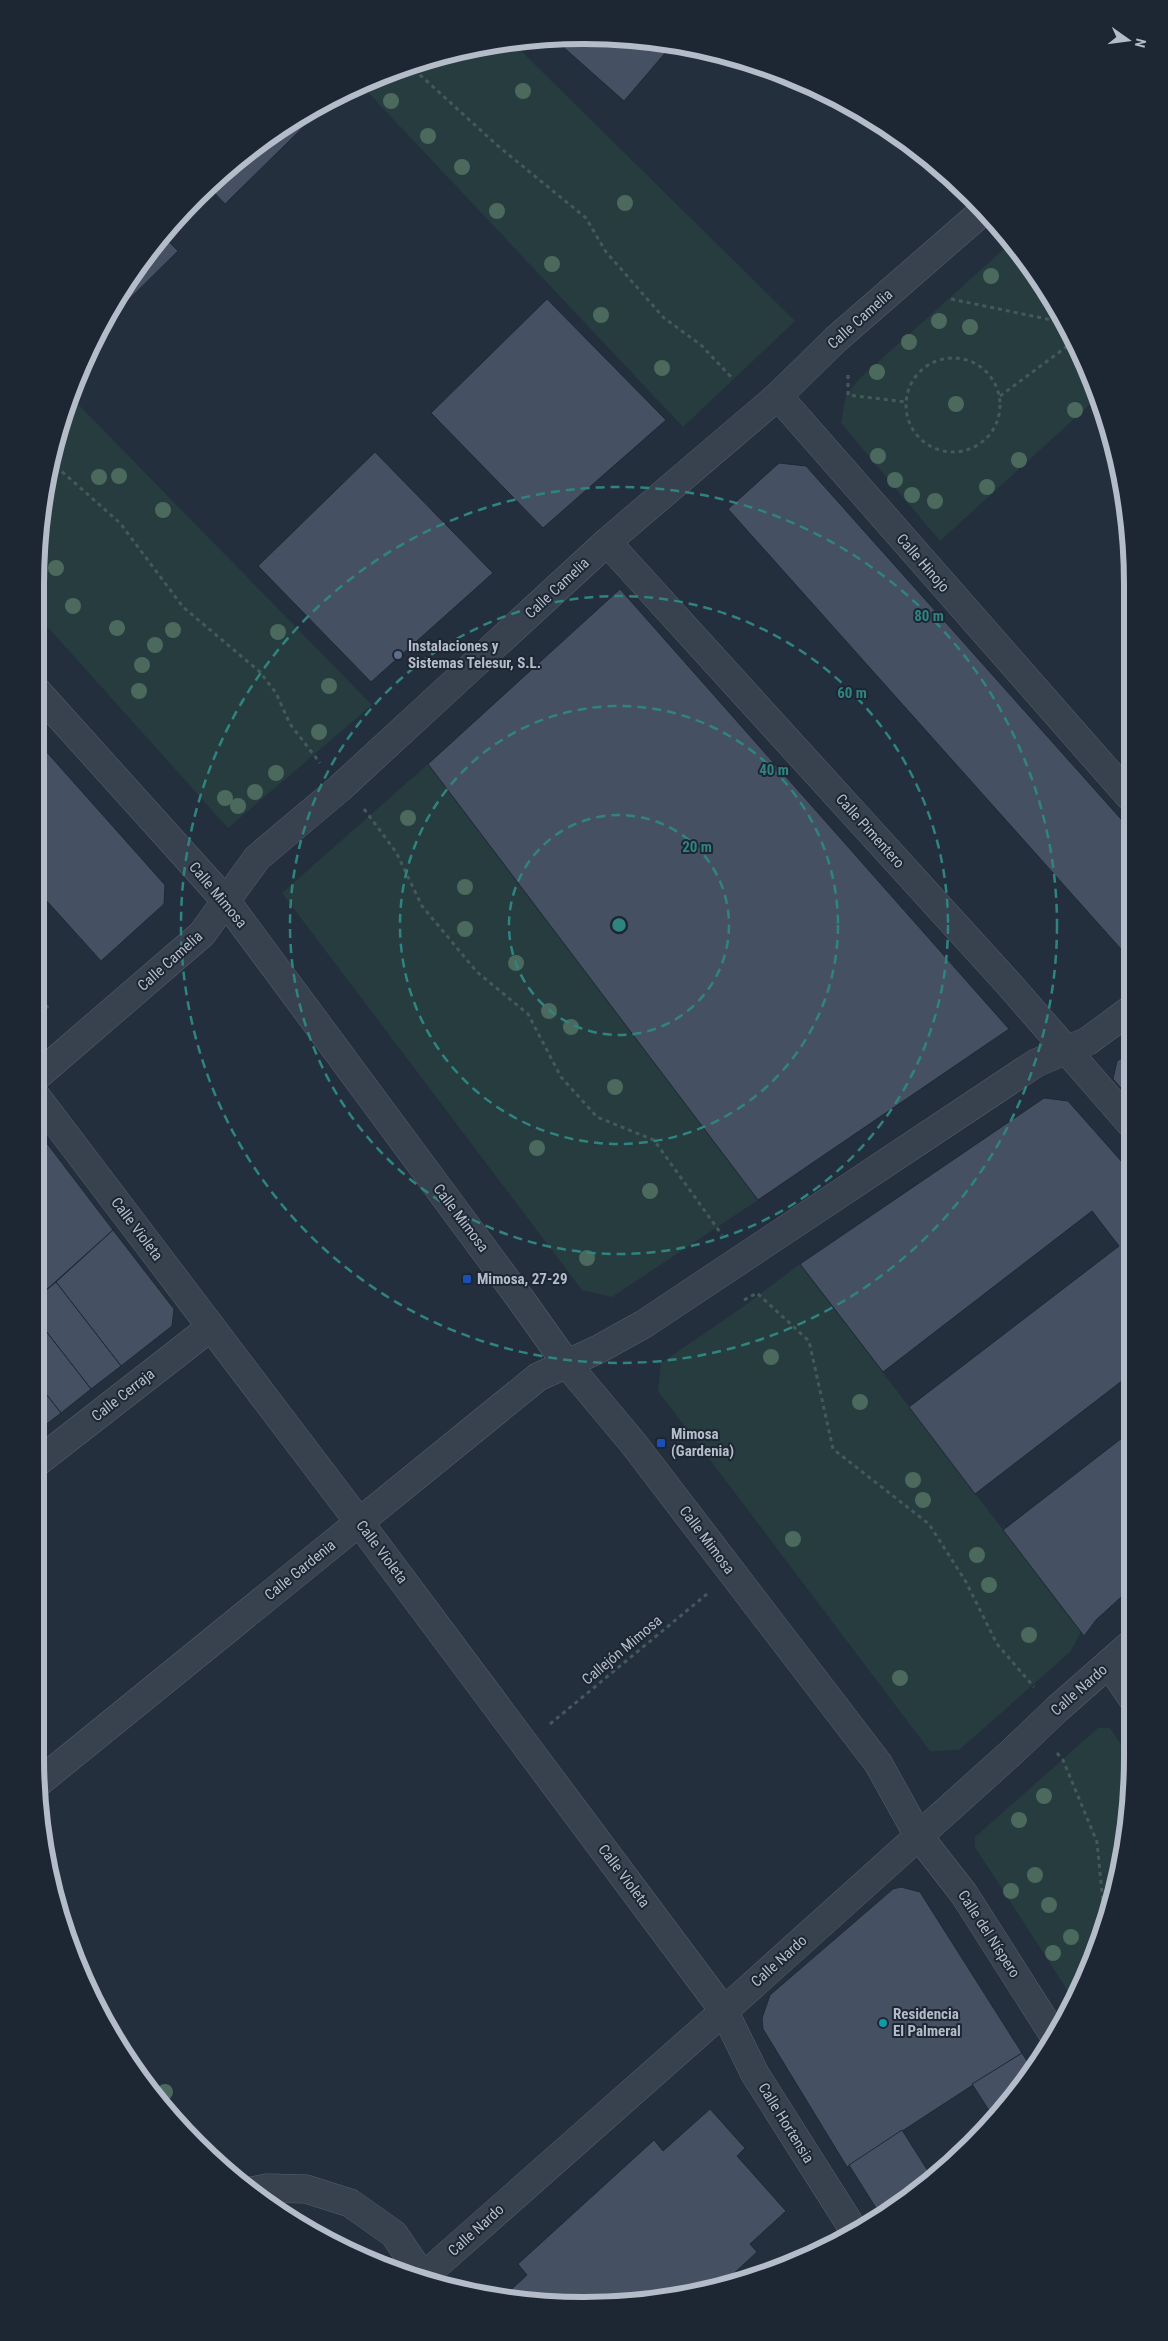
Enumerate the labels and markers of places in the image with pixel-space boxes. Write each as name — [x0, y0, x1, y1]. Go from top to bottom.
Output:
place label: Instalaciones y Sistemas Telesur, S.L. — [408, 637, 541, 672]
marker: Instalaciones y Sistemas Telesur, S.L. — [392, 649, 404, 661]
centre of rings — [610, 916, 628, 934]
place label: Mimosa, 27-29 — [477, 1270, 567, 1288]
marker: Mimosa, 27-29 — [461, 1273, 473, 1285]
place label: Mimosa (Gardenia) — [671, 1425, 734, 1460]
marker: Mimosa (Gardenia) — [655, 1437, 667, 1449]
place label: Residencia El Palmeral — [893, 2005, 961, 2040]
marker: Residencia El Palmeral — [877, 2017, 889, 2029]

